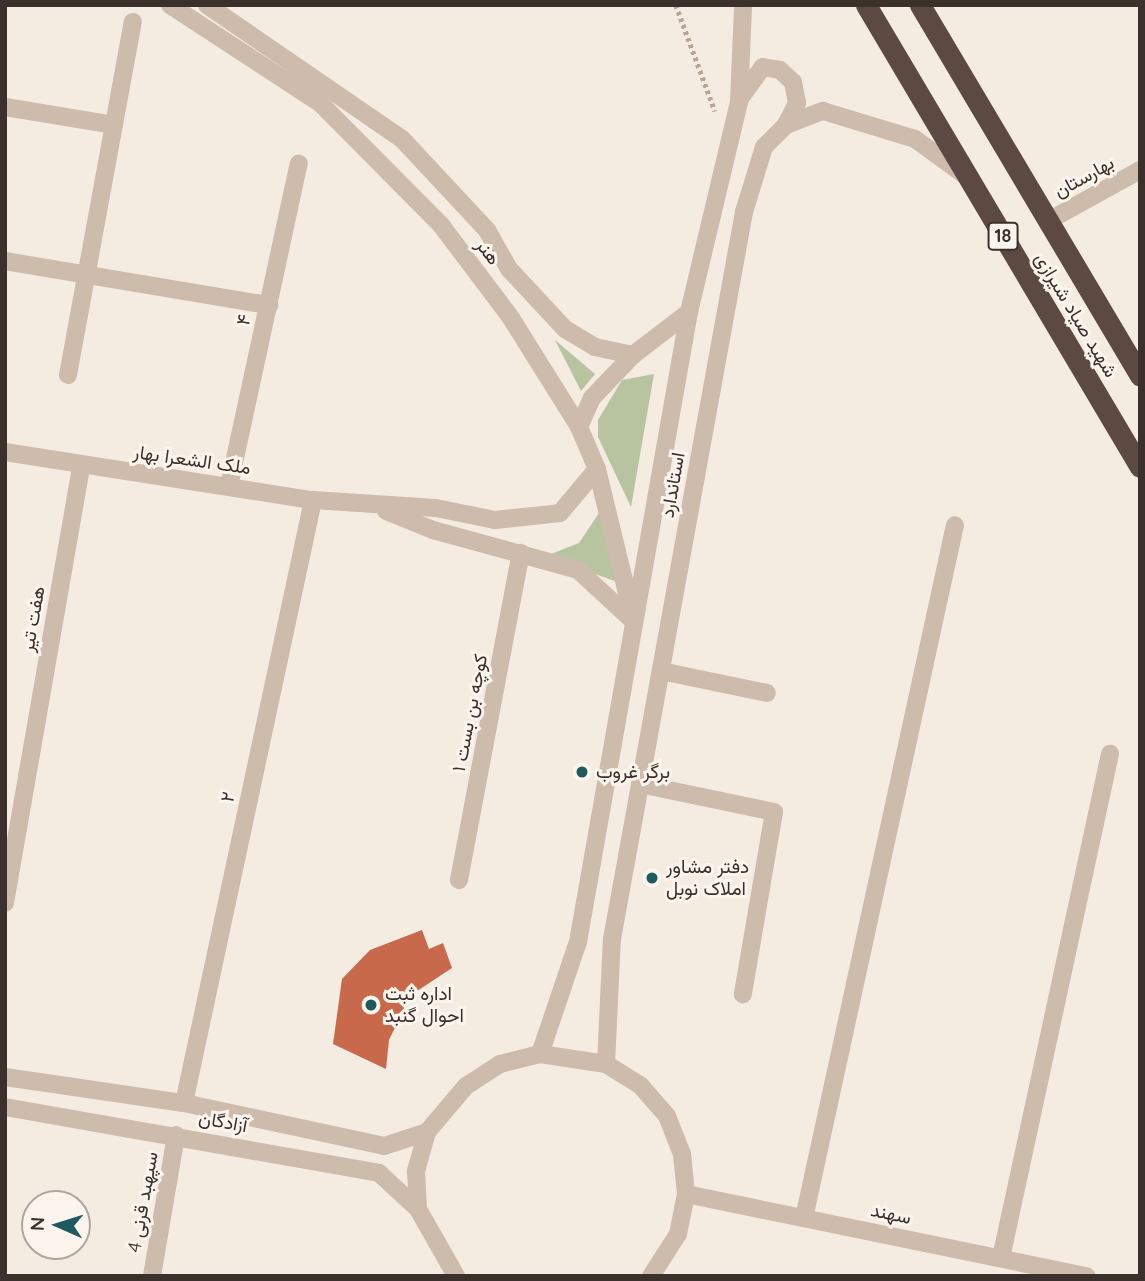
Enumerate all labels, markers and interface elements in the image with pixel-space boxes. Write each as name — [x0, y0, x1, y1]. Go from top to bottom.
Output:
street label: بهارستان — [1050, 151, 1118, 203]
road number: 18 — [987, 222, 1019, 250]
street label: هنر — [471, 234, 505, 270]
street label: شهید صیاد شیرازی — [1030, 248, 1122, 382]
street label: ۴ — [232, 312, 256, 328]
street label: ملک الشعرا بهار — [132, 440, 252, 480]
street label: استاندارد — [656, 451, 690, 519]
street label: هفت تیر — [16, 584, 50, 654]
street label: کوچه بن بست ۱ — [447, 652, 493, 774]
place label: برگر غروب — [596, 761, 670, 783]
marker: برگر غروب — [574, 764, 590, 780]
street label: ۲ — [216, 790, 240, 804]
place label: دفتر مشاور املاک نوبل — [666, 856, 749, 900]
marker: دفتر مشاور املاک نوبل — [644, 870, 660, 886]
place label: اداره ثبت احوال گنبد — [385, 983, 464, 1027]
marker: اداره ثبت احوال گنبد — [363, 997, 379, 1013]
street label: آزادگان — [197, 1107, 249, 1137]
street label: سپهبد قرنی 4 — [123, 1150, 163, 1254]
north arrow — [21, 1190, 91, 1260]
street label: سهند — [869, 1199, 913, 1229]
text: N — [25, 1216, 49, 1232]

